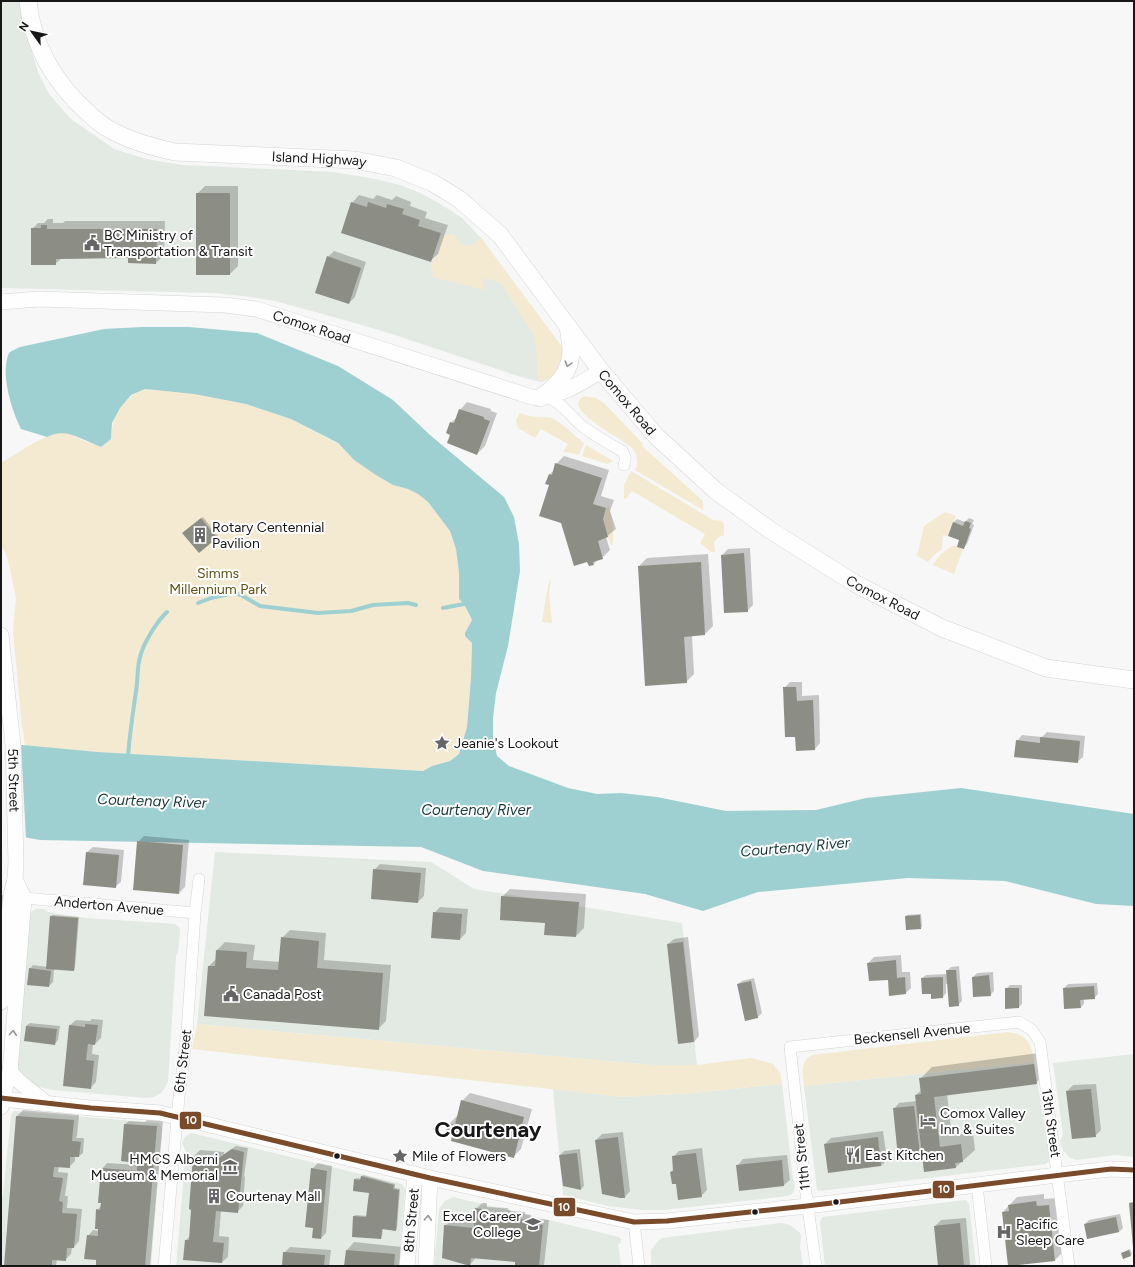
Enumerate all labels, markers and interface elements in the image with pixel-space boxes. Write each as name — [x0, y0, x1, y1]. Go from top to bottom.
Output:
north arrow — [12, 12, 52, 52]
text: N — [16, 20, 32, 34]
street label: Island Highway — [271, 148, 369, 171]
place label: BC Ministry of Transportation & Transit — [104, 227, 253, 260]
public building icon: BC Ministry of Transportation & Transit — [83, 234, 101, 252]
street label: Comox Road — [271, 306, 353, 347]
one-way arrow — [564, 361, 573, 368]
street label: Comox Road — [595, 366, 660, 438]
place label: Rotary Centennial Pavilion — [212, 519, 324, 552]
building icon: Rotary Centennial Pavilion — [191, 526, 209, 544]
park label: Simms Millennium Park — [169, 565, 267, 598]
street label: Comox Road — [843, 571, 923, 624]
place icon: Jeanie's Lookout — [433, 734, 451, 752]
place label: Jeanie's Lookout — [454, 735, 559, 752]
street label: 5th Street — [5, 748, 23, 812]
water label: Courtenay River — [97, 790, 208, 812]
water label: Courtenay River — [421, 801, 532, 819]
water label: Courtenay River — [740, 833, 851, 861]
street label: Anderton Avenue — [54, 893, 165, 919]
public building icon: Canada Post — [222, 985, 240, 1003]
place label: Canada Post — [243, 986, 322, 1003]
street label: Beckensell Avenue — [853, 1019, 971, 1049]
street label: 6th Street — [171, 1028, 195, 1094]
one-way arrow — [9, 1030, 18, 1036]
street label: 13th Street — [1038, 1088, 1064, 1158]
place label: Comox Valley Inn & Suites — [940, 1105, 1026, 1138]
line badge: 10 — [179, 1111, 202, 1130]
hotel icon: Comox Valley Inn & Suites — [919, 1112, 937, 1130]
text: 10 — [185, 1114, 197, 1127]
district label: Courtenay — [435, 1116, 542, 1143]
street label: 11th Street — [790, 1123, 814, 1191]
restaurant icon: East Kitchen — [844, 1146, 862, 1164]
place icon: Mile of Flowers — [391, 1147, 409, 1165]
place label: East Kitchen — [865, 1147, 944, 1164]
place label: Mile of Flowers — [412, 1148, 506, 1165]
place label: HMCS Alberni Museum & Memorial — [91, 1151, 218, 1184]
unlabelled marker — [332, 1151, 342, 1161]
museum icon: HMCS Alberni Museum & Memorial — [221, 1158, 239, 1176]
line badge: 10 — [932, 1180, 955, 1199]
text: 10 — [938, 1183, 950, 1196]
building icon: Courtenay Mall — [205, 1187, 223, 1205]
street label: 8th Street — [400, 1187, 422, 1253]
place label: Courtenay Mall — [226, 1188, 320, 1205]
line badge: 10 — [553, 1197, 576, 1217]
unlabelled marker — [831, 1197, 841, 1207]
text: 10 — [558, 1201, 570, 1214]
unlabelled marker — [750, 1207, 760, 1217]
place label: Excel Career College — [442, 1208, 521, 1241]
one-way arrow — [424, 1215, 433, 1221]
school or university icon: Excel Career College — [524, 1215, 542, 1233]
place label: Pacific Sleep Care — [1016, 1216, 1085, 1249]
hospital icon: Pacific Sleep Care — [995, 1223, 1013, 1241]

